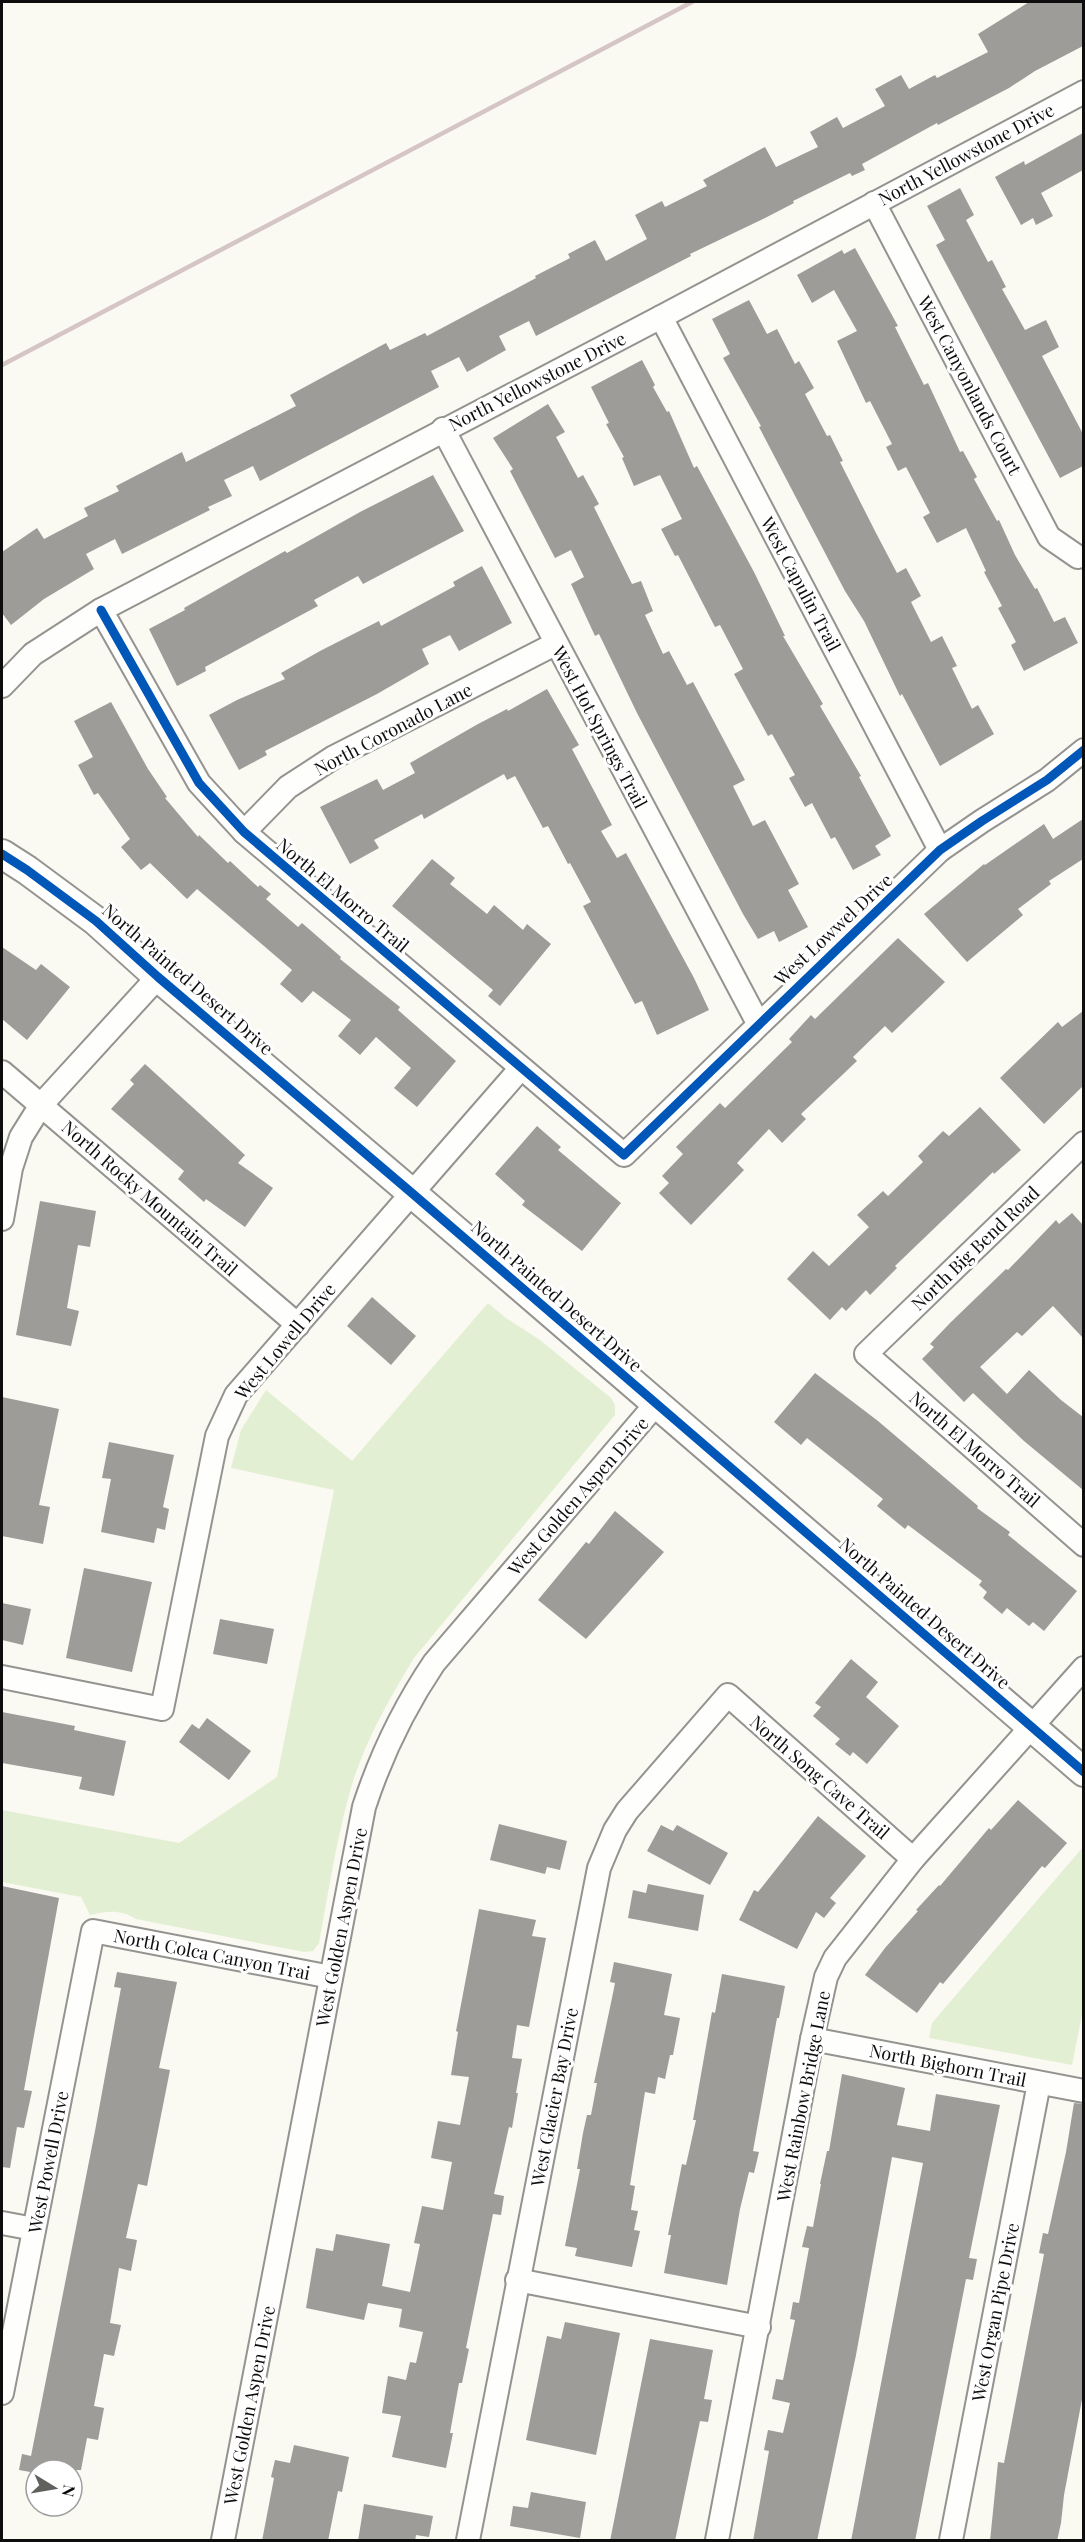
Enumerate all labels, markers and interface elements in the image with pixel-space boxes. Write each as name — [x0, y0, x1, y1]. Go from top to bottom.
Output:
street label: North Yellowstone Drive — [874, 97, 1058, 211]
street label: West Canyonlands Court — [912, 291, 1028, 479]
street label: North Yellowstone Drive — [444, 326, 630, 436]
street label: West Capulin Trail — [755, 512, 847, 655]
street label: West Hot Springs Trail — [547, 641, 653, 812]
street label: North Coronado Lane — [310, 677, 476, 781]
street label: North El Morro Trail — [272, 833, 414, 957]
street label: West Lowwel Drive — [768, 868, 897, 991]
street label: North Painted Desert Drive — [97, 898, 279, 1060]
street label: North Rocky Mountain Trail — [57, 1115, 243, 1281]
street label: North Big Bend Road — [906, 1180, 1045, 1315]
street label: North Painted Desert Drive — [466, 1215, 648, 1377]
street label: West Lowell Drive — [229, 1278, 341, 1405]
street label: North El Morro Trail — [905, 1386, 1045, 1512]
street label: West Golden Aspen Drive — [502, 1412, 653, 1581]
street label: North Painted Desert Drive — [834, 1532, 1016, 1694]
street label: North Song Cave Trail — [745, 1710, 895, 1844]
street label: West Golden Aspen Drive — [310, 1825, 372, 2030]
street label: North Colca Canyon Trai — [112, 1923, 312, 1985]
street label: West Rainbow Bridge Lane — [771, 1989, 835, 2204]
street label: West Glacier Bay Drive — [525, 2005, 583, 2190]
street label: North Bighorn Trail — [867, 2038, 1029, 2092]
street label: West Powell Drive — [22, 2089, 74, 2236]
street label: West Organ Pipe Drive — [966, 2221, 1024, 2404]
street label: West Golden Aspen Drive — [218, 2303, 280, 2508]
north arrow — [24, 2458, 84, 2518]
text: N — [58, 2483, 81, 2499]

